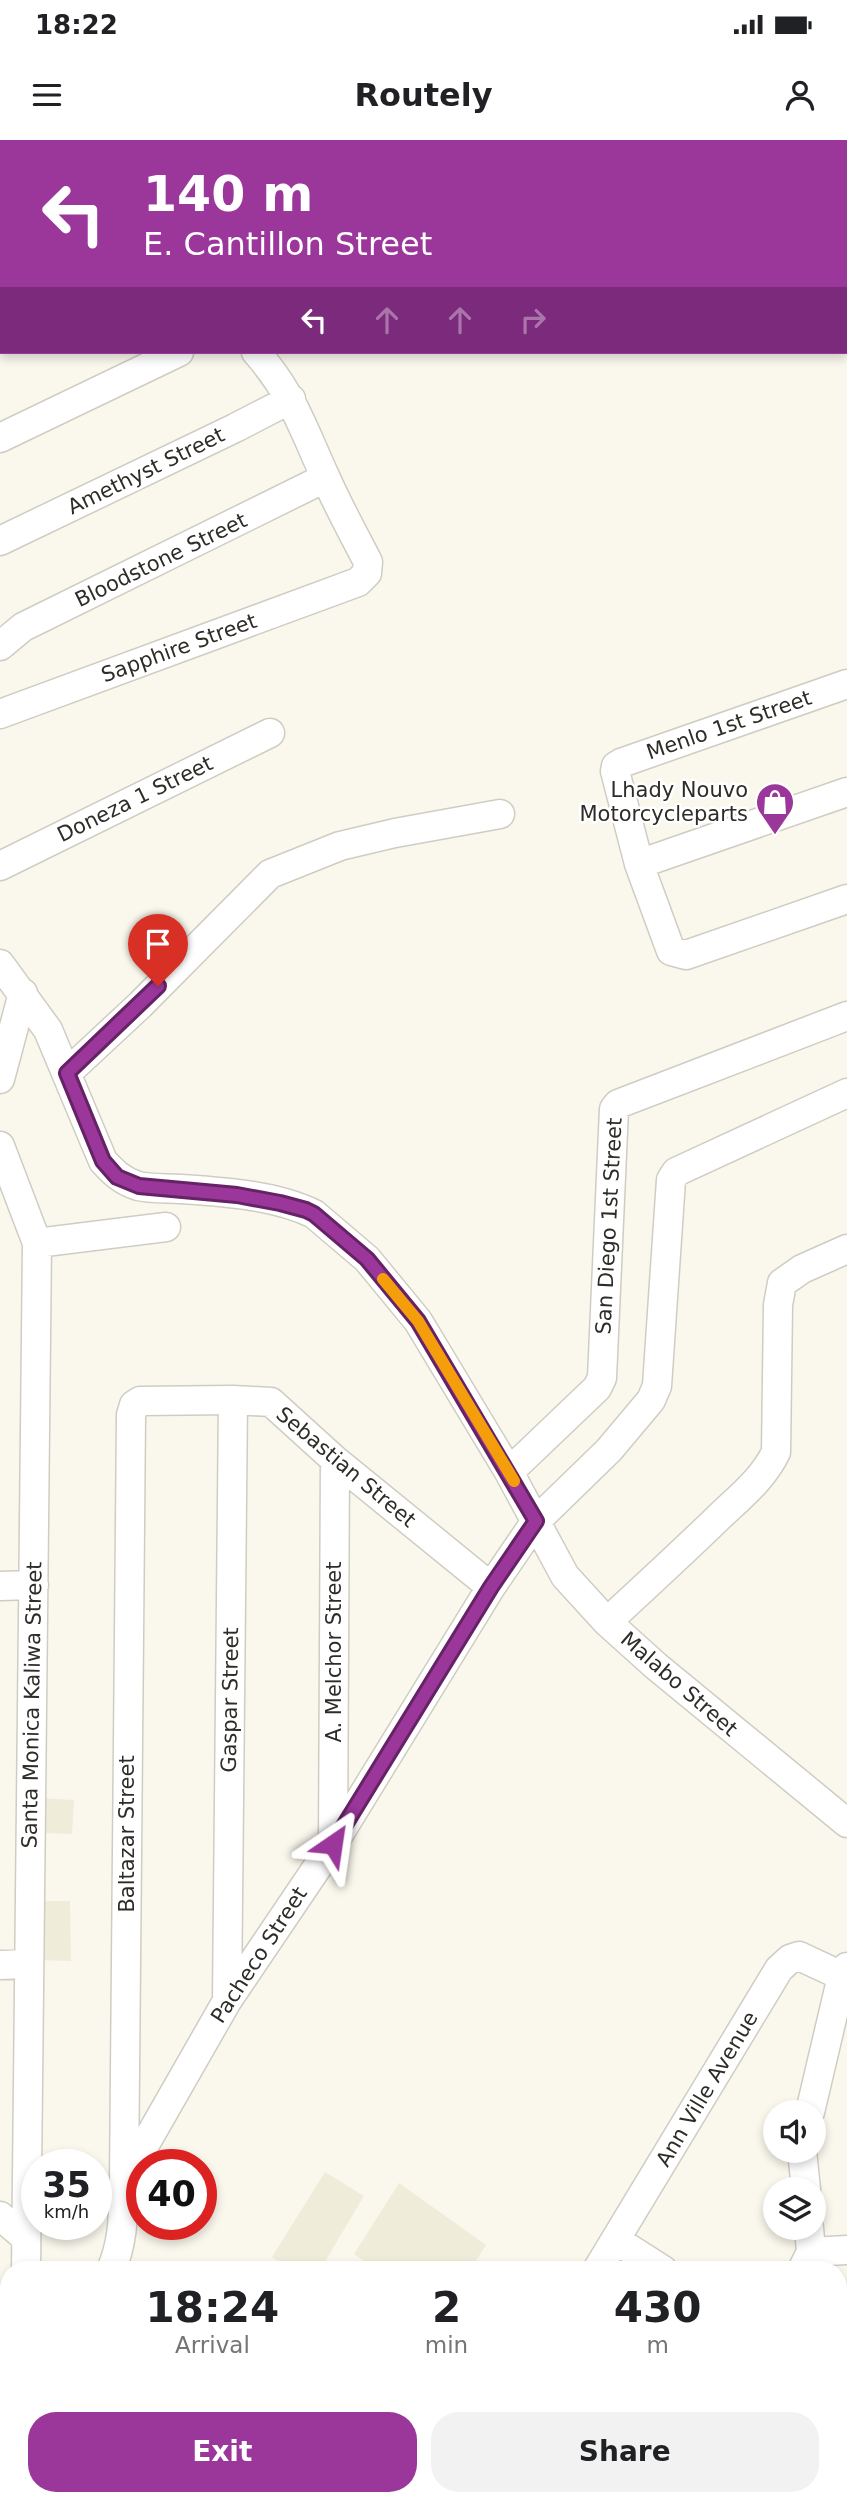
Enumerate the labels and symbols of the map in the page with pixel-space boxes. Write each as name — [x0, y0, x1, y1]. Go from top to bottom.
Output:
street label: Amethyst Street — [64, 423, 228, 519]
street label: Bloodstone Street — [71, 508, 251, 612]
street label: Sapphire Street — [98, 609, 260, 687]
street label: Menlo 1st Street — [643, 686, 815, 764]
street label: Doneza 1 Street — [53, 751, 217, 847]
place label: Lhady Nouvo Motorcycleparts — [579, 778, 748, 826]
shop icon: Lhady Nouvo Motorcycleparts — [754, 781, 796, 836]
pin — [128, 914, 188, 986]
street label: San Diego 1st Street — [591, 1117, 627, 1335]
street label: Sebastian Street — [272, 1402, 420, 1532]
street label: Santa Monica Kaliwa Street — [17, 1561, 47, 1849]
street label: A. Melchor Street — [322, 1561, 346, 1743]
street label: Gaspar Street — [217, 1627, 243, 1773]
street label: Malabo Street — [616, 1627, 742, 1741]
street label: Baltazar Street — [115, 1755, 139, 1913]
position arrow — [296, 1807, 370, 1881]
street label: Pacheco Street — [206, 1883, 312, 2027]
street label: Ann Ville Avenue — [651, 2007, 763, 2171]
speed limit sign: 40 — [126, 2149, 217, 2240]

